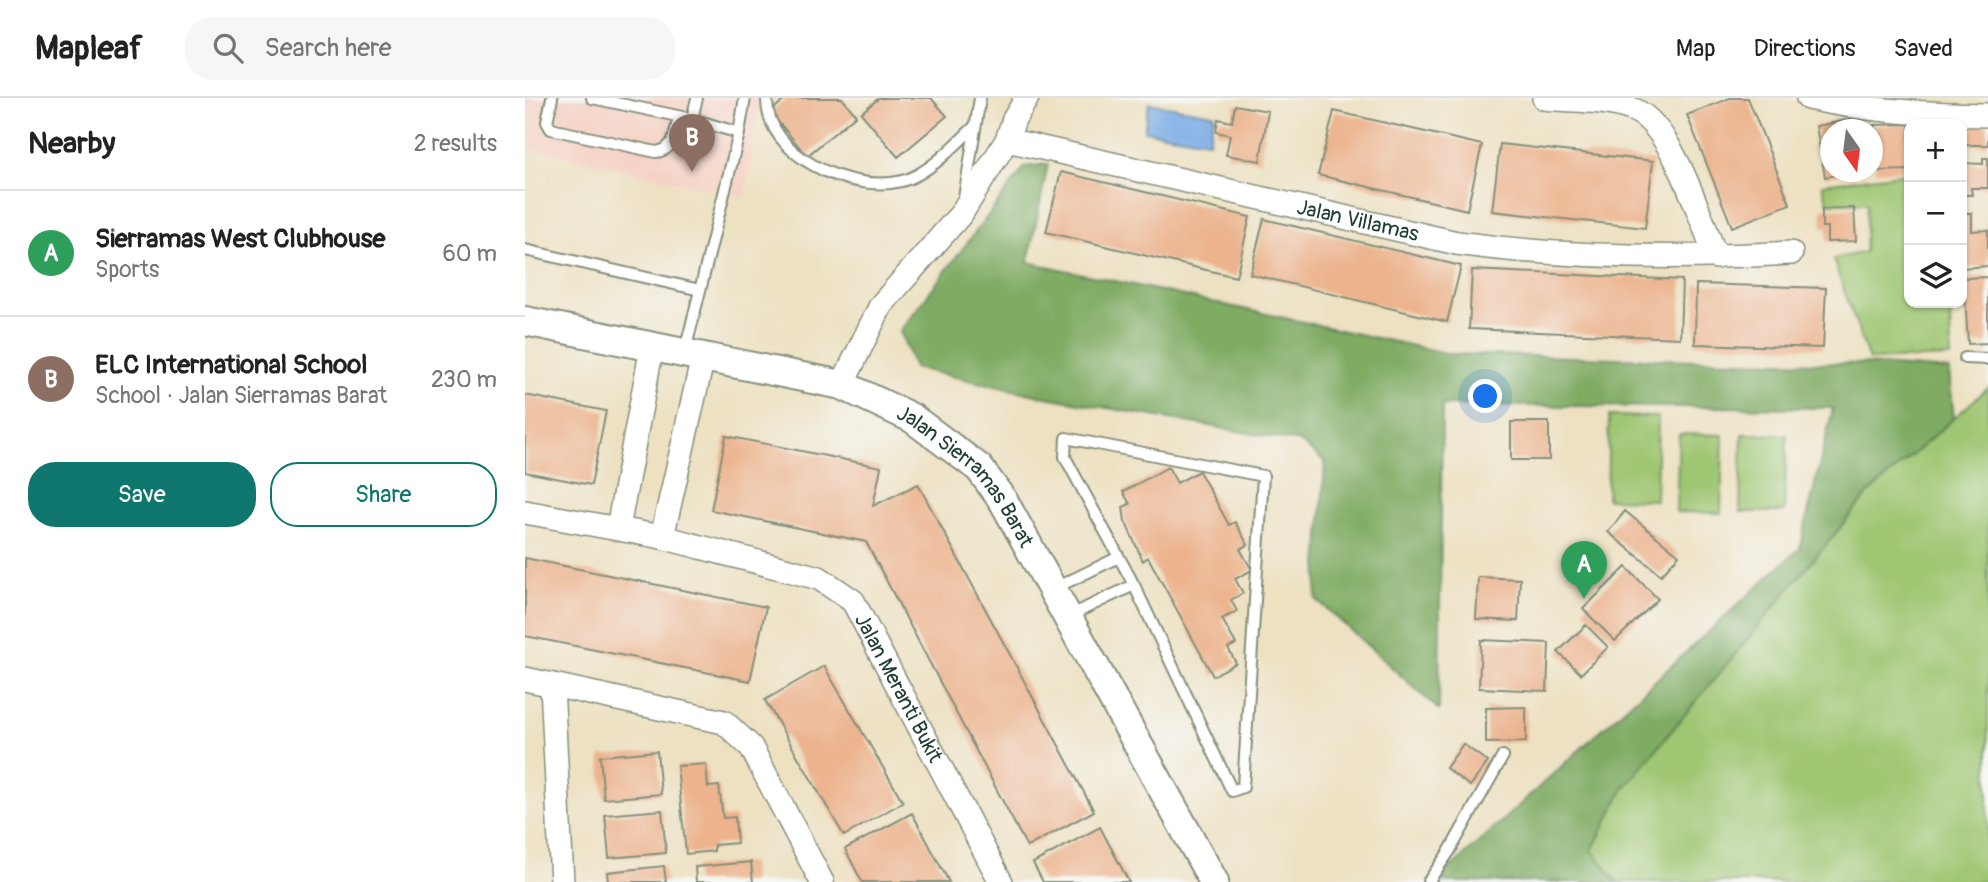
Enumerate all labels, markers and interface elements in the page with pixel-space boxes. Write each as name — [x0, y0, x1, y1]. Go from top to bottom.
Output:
search box — [185, 17, 675, 80]
text: Mapleaf — [35, 28, 143, 69]
icon: search — [209, 29, 247, 67]
text: Search here — [265, 32, 392, 64]
text: Map — [1676, 34, 1716, 63]
text: Directions — [1754, 34, 1855, 63]
text: Saved — [1893, 34, 1953, 63]
pin: B — [669, 114, 715, 172]
north arrow — [1820, 119, 1883, 182]
map controls — [1904, 119, 1967, 308]
button: + — [1904, 119, 1967, 182]
text: Nearby — [28, 125, 115, 162]
text: 2 results — [414, 129, 497, 158]
button: − — [1904, 182, 1967, 245]
street label: Jalan Villamas — [1294, 194, 1422, 248]
text: Sierramas West Clubhouse — [95, 223, 385, 255]
text: A — [44, 239, 58, 268]
text: 60 m — [442, 239, 497, 268]
button: layers — [1904, 245, 1967, 308]
text: Sports — [95, 255, 159, 284]
text: ELC International School — [95, 349, 367, 381]
text: B — [44, 365, 58, 394]
text: 230 m — [431, 365, 497, 394]
your location — [1468, 379, 1502, 413]
text: School · Jalan Sierramas Barat — [95, 381, 387, 410]
street label: Jalan Sierramas Barat — [892, 400, 1040, 553]
button: Save — [28, 462, 256, 527]
button: Share — [270, 462, 497, 527]
pin: A — [1561, 541, 1607, 599]
street label: Jalan Meranti Bukit — [848, 609, 949, 768]

